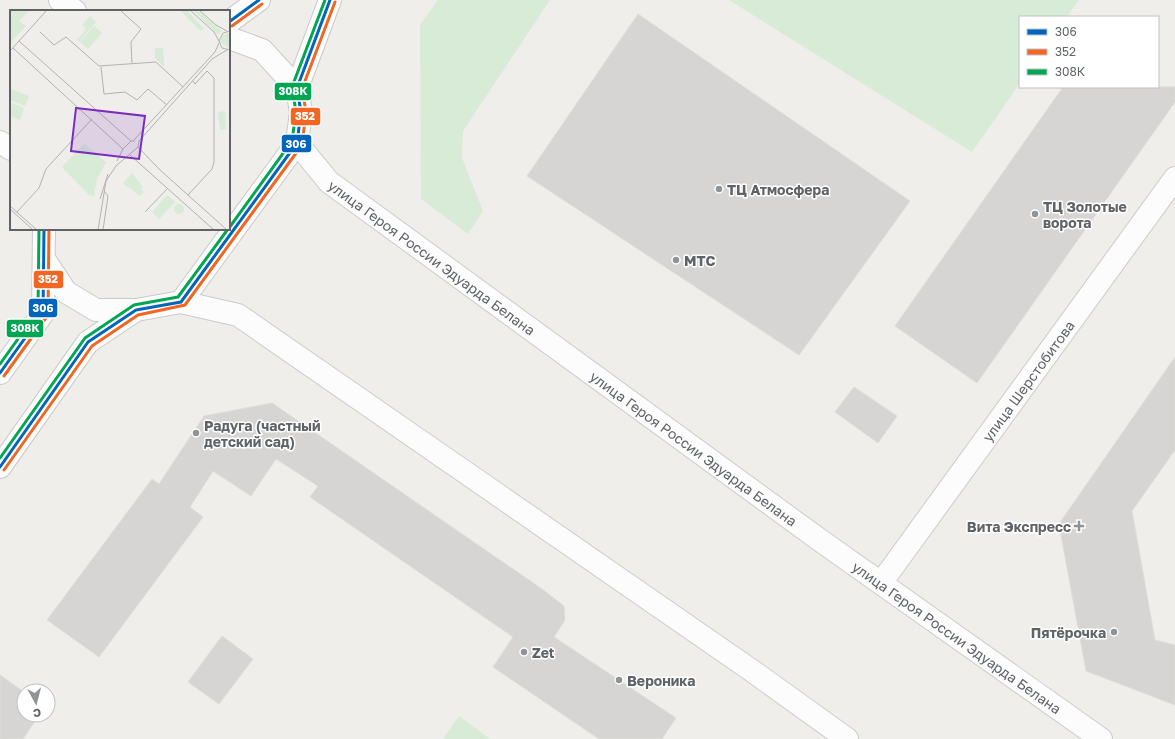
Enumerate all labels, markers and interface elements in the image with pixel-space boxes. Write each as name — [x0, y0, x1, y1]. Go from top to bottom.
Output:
inset map — [10, 10, 230, 230]
legend — [1019, 16, 1159, 88]
text: 306 — [1055, 24, 1077, 39]
text: 352 — [1055, 44, 1076, 59]
text: 308К — [1055, 64, 1086, 79]
line badge: 308К — [274, 82, 312, 101]
text: 308К — [279, 84, 308, 97]
line badge: 352 — [290, 107, 321, 126]
text: 352 — [295, 109, 315, 122]
line badge: 306 — [281, 134, 312, 153]
text: 306 — [286, 137, 306, 150]
street label: улица Героя России Эдуарда Белана — [325, 176, 539, 338]
place label: ТЦ Атмосфера — [727, 181, 829, 198]
marker: ТЦ Атмосфера — [714, 184, 724, 194]
place label: ТЦ Золотые ворота — [1043, 198, 1127, 231]
marker: ТЦ Золотые ворота — [1030, 209, 1040, 219]
place label: МТС — [684, 252, 715, 269]
marker: МТС — [671, 255, 681, 265]
line badge: 352 — [33, 270, 64, 289]
text: 352 — [38, 272, 58, 285]
line badge: 306 — [28, 298, 58, 318]
text: 306 — [33, 301, 53, 314]
street label: улица Шерстобитова — [978, 317, 1077, 445]
line badge: 308К — [6, 319, 44, 338]
text: 308К — [11, 321, 40, 334]
street label: улица Героя России Эдуарда Белана — [587, 367, 801, 529]
place label: Радуга (частный детский сад) — [204, 417, 321, 450]
marker: Радуга (частный детский сад) — [191, 428, 201, 438]
place label: Вита Экспресс — [967, 518, 1071, 535]
marker: Вита Экспресс — [1074, 521, 1084, 531]
street label: улица Героя России Эдуарда Белана — [849, 557, 1065, 717]
place label: Пятёрочка — [1031, 624, 1106, 641]
marker: Пятёрочка — [1109, 627, 1119, 637]
place label: Zet — [532, 644, 555, 661]
marker: Zet — [519, 647, 529, 657]
place label: Вероника — [627, 672, 695, 689]
marker: Вероника — [614, 675, 624, 685]
north arrow — [16, 683, 56, 723]
text: С — [32, 706, 42, 720]

